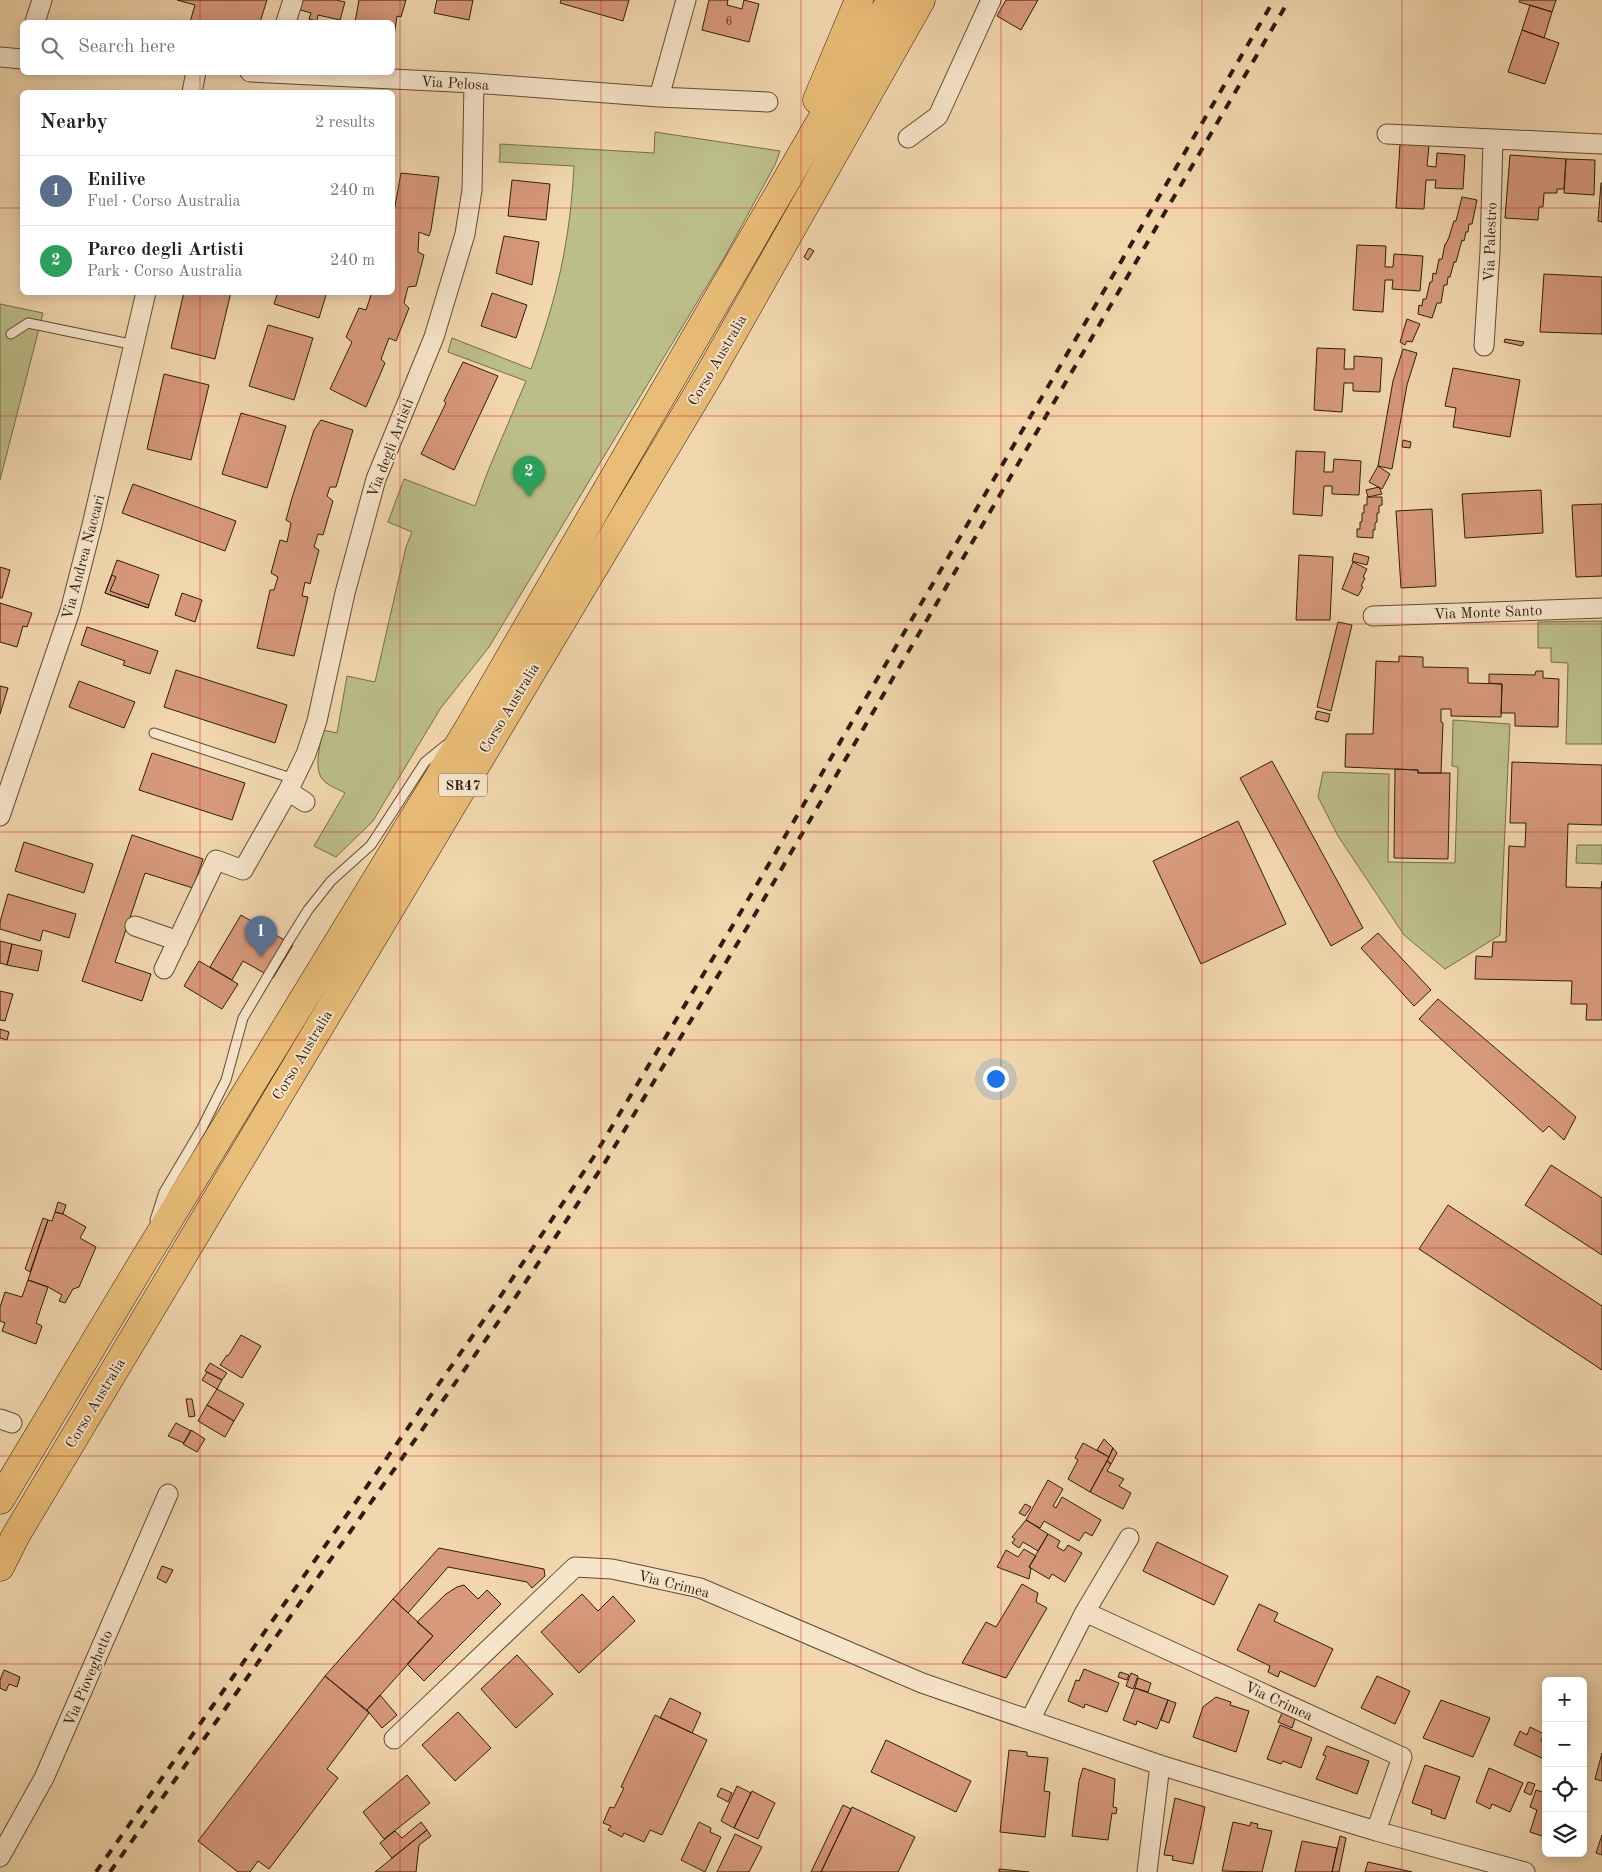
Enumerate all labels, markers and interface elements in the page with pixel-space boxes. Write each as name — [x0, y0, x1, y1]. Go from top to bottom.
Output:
house number: 6 — [726, 16, 733, 28]
search box — [20, 20, 395, 75]
icon: search — [38, 34, 66, 62]
text: Search here — [78, 38, 175, 57]
street label: Via Pelosa — [420, 75, 490, 94]
text: Nearby — [40, 112, 108, 133]
text: 2 results — [315, 115, 375, 131]
text: Enilive — [87, 171, 146, 190]
text: 1 — [51, 183, 61, 199]
text: 240 m — [330, 183, 375, 199]
text: Fuel · Corso Australia — [87, 194, 240, 210]
street label: Via Palestro — [1483, 202, 1500, 282]
text: Parco degli Artisti — [87, 241, 244, 260]
text: 2 — [51, 253, 61, 269]
text: 240 m — [330, 253, 375, 269]
text: Park · Corso Australia — [87, 264, 242, 280]
street label: Corso Australia — [686, 312, 751, 409]
street label: Via degli Artisti — [366, 397, 417, 500]
pin: 2 — [513, 456, 545, 497]
street label: Via Andrea Naccari — [61, 493, 108, 621]
street label: Via Monte Santo — [1434, 604, 1543, 623]
street label: Corso Australia — [478, 661, 543, 756]
road number: SR47 — [439, 774, 487, 796]
pin: 1 — [245, 916, 277, 957]
street label: Corso Australia — [271, 1008, 336, 1103]
your location — [983, 1066, 1009, 1092]
street label: Corso Australia — [64, 1356, 129, 1451]
street label: Via Crimea — [636, 1569, 711, 1602]
street label: Via Pioveghetto — [62, 1628, 116, 1729]
map controls — [1542, 1677, 1587, 1857]
button: + — [1542, 1677, 1587, 1722]
street label: Via Crimea — [1242, 1680, 1315, 1725]
button: − — [1542, 1722, 1587, 1767]
button: locate — [1542, 1767, 1587, 1812]
button: layers — [1542, 1812, 1587, 1857]

